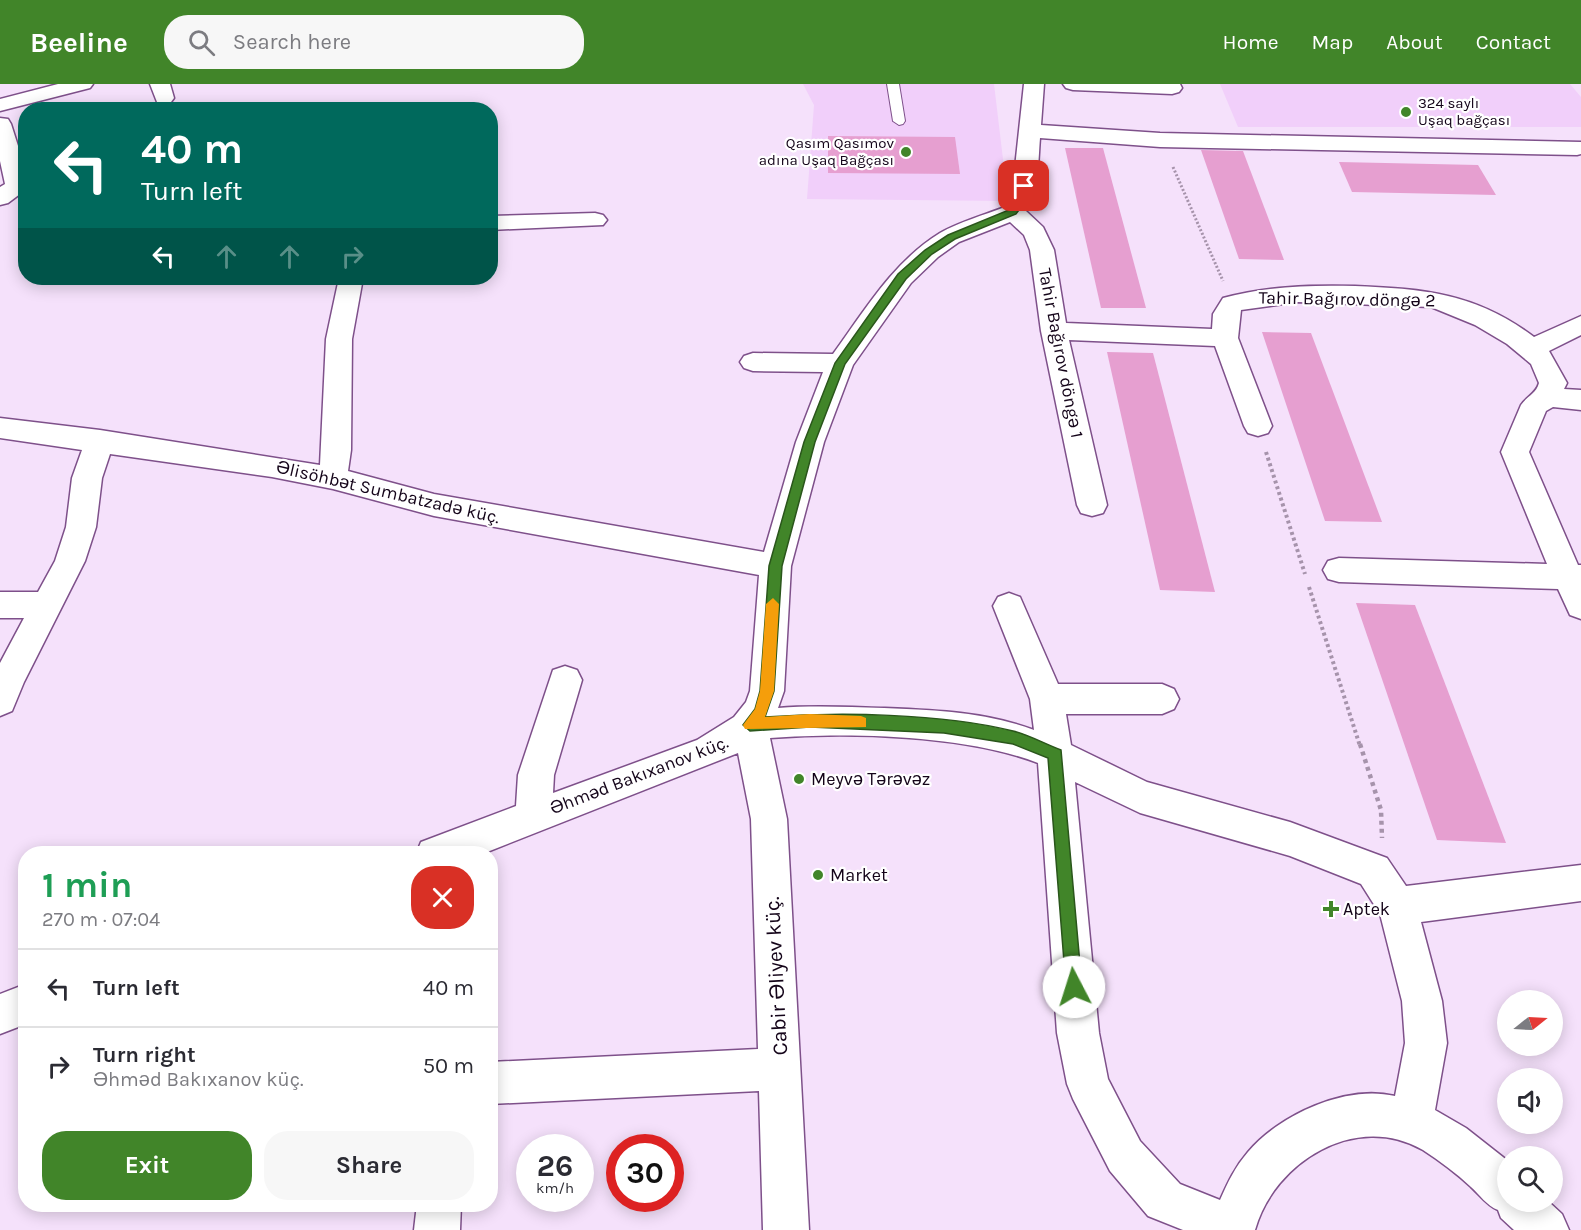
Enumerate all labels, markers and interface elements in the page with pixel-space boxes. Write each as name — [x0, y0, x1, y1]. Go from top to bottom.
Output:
search box — [164, 15, 584, 69]
text: Beeline — [30, 26, 128, 59]
icon: search — [185, 26, 218, 59]
text: Search here — [233, 29, 351, 55]
text: Home — [1223, 30, 1279, 54]
text: Map — [1312, 30, 1353, 54]
text: About — [1386, 30, 1443, 54]
text: Contact — [1476, 30, 1551, 54]
place label: 324 saylı Uşaq bağçası — [1418, 94, 1510, 129]
marker: 324 saylı Uşaq bağçası — [1399, 105, 1413, 119]
text: 40 m — [141, 124, 243, 174]
icon: left — [42, 126, 120, 204]
place label: Qasım Qasımov adına Uşaq Bağçası — [759, 134, 894, 169]
marker: Qasım Qasımov adına Uşaq Bağçası — [899, 145, 913, 159]
pin — [998, 160, 1049, 211]
icon: arrive — [1007, 169, 1040, 202]
text: Turn left — [141, 175, 242, 207]
icon: left — [147, 240, 180, 273]
icon: ahead — [210, 240, 243, 273]
icon: ahead — [273, 240, 306, 273]
icon: right — [336, 240, 369, 273]
street label: Tahir Bağırov döngə 1 — [1034, 266, 1088, 440]
street label: Tahir Bağırov döngə 2 — [1258, 286, 1436, 312]
street label: Əlisöhbət Sumbatzadə küç. — [274, 456, 502, 528]
street label: Əhməd Bakıxanov küç. — [547, 731, 731, 819]
place label: Meyvə Tərəvəz — [811, 768, 930, 790]
marker: Meyvə Tərəvəz — [792, 772, 806, 786]
text: 1 min — [42, 864, 132, 906]
place label: Market — [830, 864, 888, 886]
button: close — [411, 866, 474, 929]
marker: Market — [811, 868, 825, 882]
street label: Cabir Əliyev küç. — [760, 896, 792, 1056]
place label: Aptek — [1343, 898, 1390, 920]
marker: Aptek — [1324, 902, 1338, 916]
text: 270 m · 07:04 — [42, 908, 160, 931]
position arrow — [1042, 955, 1106, 1019]
icon: left — [42, 972, 75, 1005]
text: Turn left — [93, 975, 180, 1001]
text: 40 m — [423, 975, 474, 1001]
north arrow — [1497, 990, 1563, 1056]
map controls — [1497, 990, 1563, 1212]
text: Turn right — [93, 1042, 196, 1068]
icon: right — [42, 1050, 75, 1083]
text: 50 m — [423, 1053, 474, 1079]
text: Əhməd Bakıxanov küç. — [93, 1068, 304, 1091]
button: sound — [1497, 1068, 1563, 1134]
button: Exit — [42, 1131, 252, 1200]
button: Share — [264, 1131, 474, 1200]
speed limit sign: 30 — [606, 1134, 684, 1212]
button: search — [1497, 1146, 1563, 1212]
text: 26 — [537, 1148, 573, 1184]
text: km/h — [536, 1179, 574, 1197]

